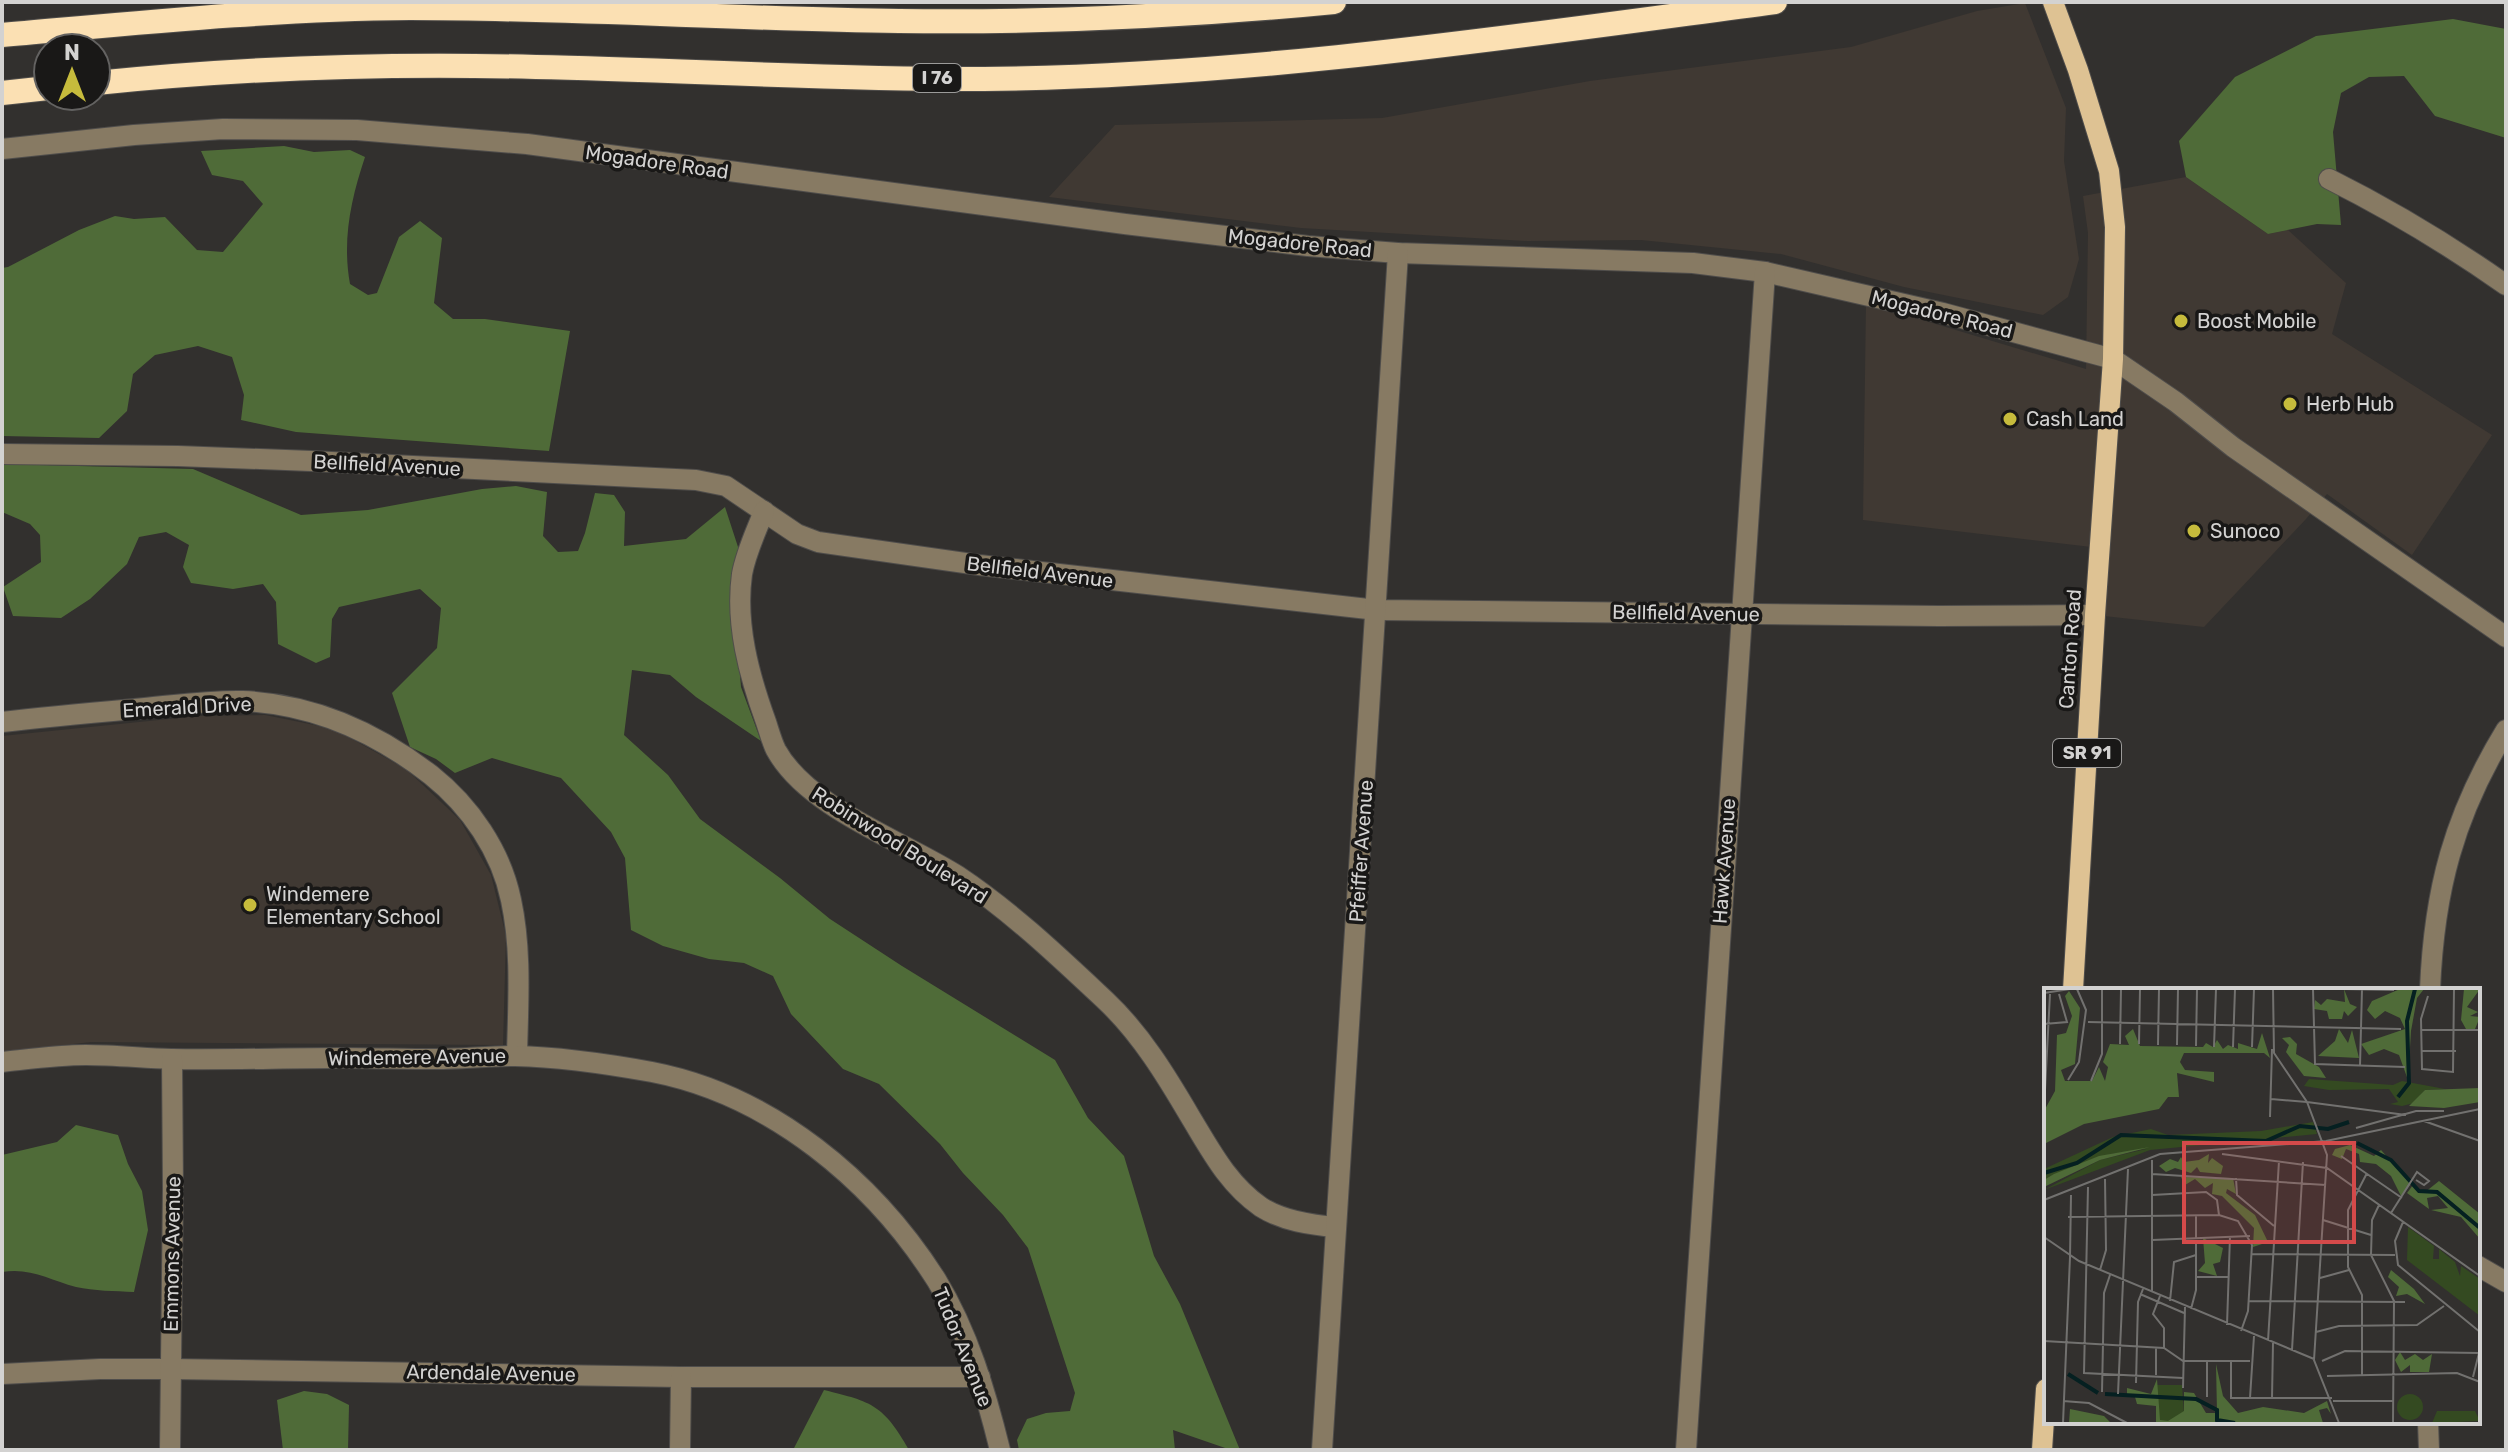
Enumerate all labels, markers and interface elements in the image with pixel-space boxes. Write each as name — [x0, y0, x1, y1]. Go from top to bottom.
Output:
north arrow — [32, 32, 112, 112]
text: N — [64, 39, 80, 66]
road number: I 76 — [913, 64, 961, 92]
street label: Mogadore Road — [584, 140, 730, 184]
street label: Mogadore Road — [1227, 224, 1373, 262]
street label: Mogadore Road — [1869, 285, 2015, 343]
place label: Boost Mobile — [2197, 309, 2316, 333]
marker: Boost Mobile — [2172, 312, 2190, 330]
place label: Herb Hub — [2306, 392, 2394, 416]
marker: Herb Hub — [2281, 395, 2299, 413]
place label: Cash Land — [2026, 407, 2124, 431]
marker: Cash Land — [2001, 410, 2019, 428]
street label: Bellfield Avenue — [313, 449, 461, 481]
place label: Sunoco — [2210, 519, 2281, 543]
marker: Sunoco — [2185, 522, 2203, 540]
street label: Bellfield Avenue — [965, 551, 1115, 593]
street label: Canton Road — [2054, 588, 2086, 710]
street label: Bellfield Avenue — [1612, 600, 1760, 626]
street label: Emerald Drive — [122, 692, 252, 722]
road number: SR 91 — [2053, 739, 2121, 767]
street label: Pfeiffer Avenue — [1344, 779, 1378, 923]
street label: Robinwood Boulevard — [808, 781, 992, 909]
street label: Hawk Avenue — [1708, 797, 1740, 925]
place label: Windemere Elementary School — [266, 882, 441, 929]
marker: Windemere Elementary School — [241, 896, 259, 914]
inset map — [2044, 988, 2480, 1424]
street label: Windemere Avenue — [328, 1043, 506, 1071]
street label: Emmons Avenue — [159, 1176, 185, 1332]
street label: Tudor Avenue — [928, 1284, 998, 1410]
street label: Ardendale Avenue — [406, 1360, 576, 1386]

